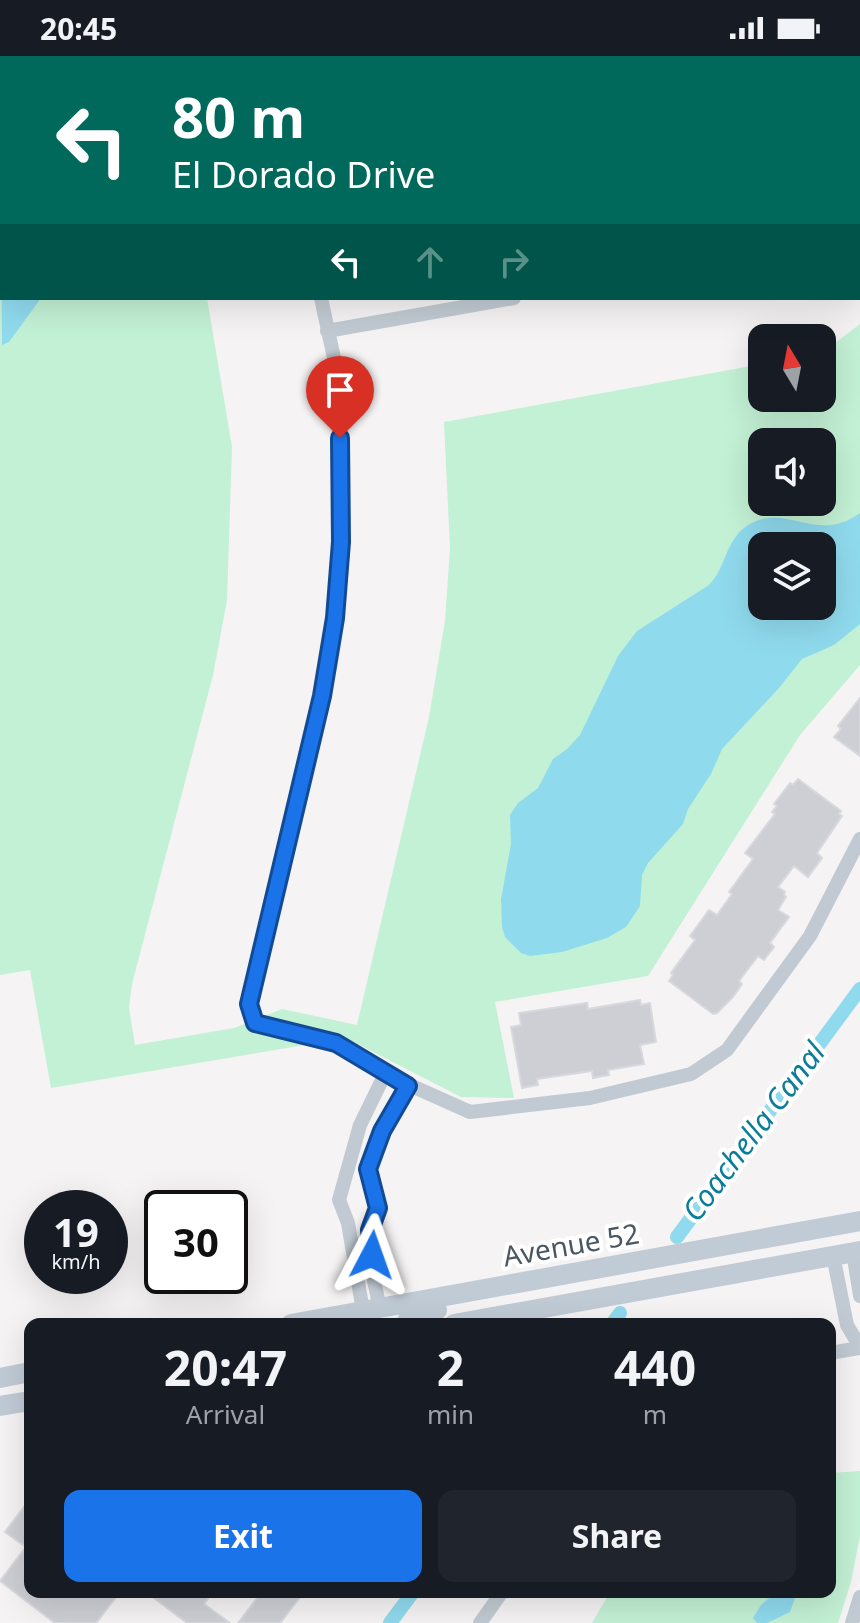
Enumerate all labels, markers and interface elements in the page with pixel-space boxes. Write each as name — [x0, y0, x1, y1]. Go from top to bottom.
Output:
text: 20:45 — [40, 8, 117, 49]
text: 80 m — [172, 78, 305, 154]
icon: left — [40, 88, 144, 192]
text: El Dorado Drive — [172, 150, 435, 199]
icon: left — [324, 240, 368, 284]
icon: ahead — [408, 240, 452, 284]
icon: right — [492, 240, 536, 284]
north arrow — [748, 324, 836, 412]
map controls — [748, 324, 836, 620]
pin — [306, 356, 374, 438]
icon: arrive — [318, 368, 362, 412]
button: sound — [748, 428, 836, 516]
button: layers — [748, 532, 836, 620]
water label: Coachella Canal — [672, 1032, 835, 1229]
speed limit sign: 30 — [144, 1190, 248, 1294]
text: 19 — [53, 1204, 99, 1259]
position arrow — [330, 1213, 414, 1297]
street label: Avenue 52 — [500, 1213, 642, 1275]
text: km/h — [51, 1248, 101, 1275]
text: 20:47 — [164, 1335, 287, 1400]
text: 2 — [437, 1335, 464, 1400]
text: 440 — [614, 1335, 696, 1400]
text: Arrival — [186, 1396, 265, 1432]
text: min — [427, 1396, 474, 1432]
text: m — [643, 1396, 667, 1432]
button: Exit — [64, 1490, 422, 1582]
button: Share — [438, 1490, 796, 1582]

